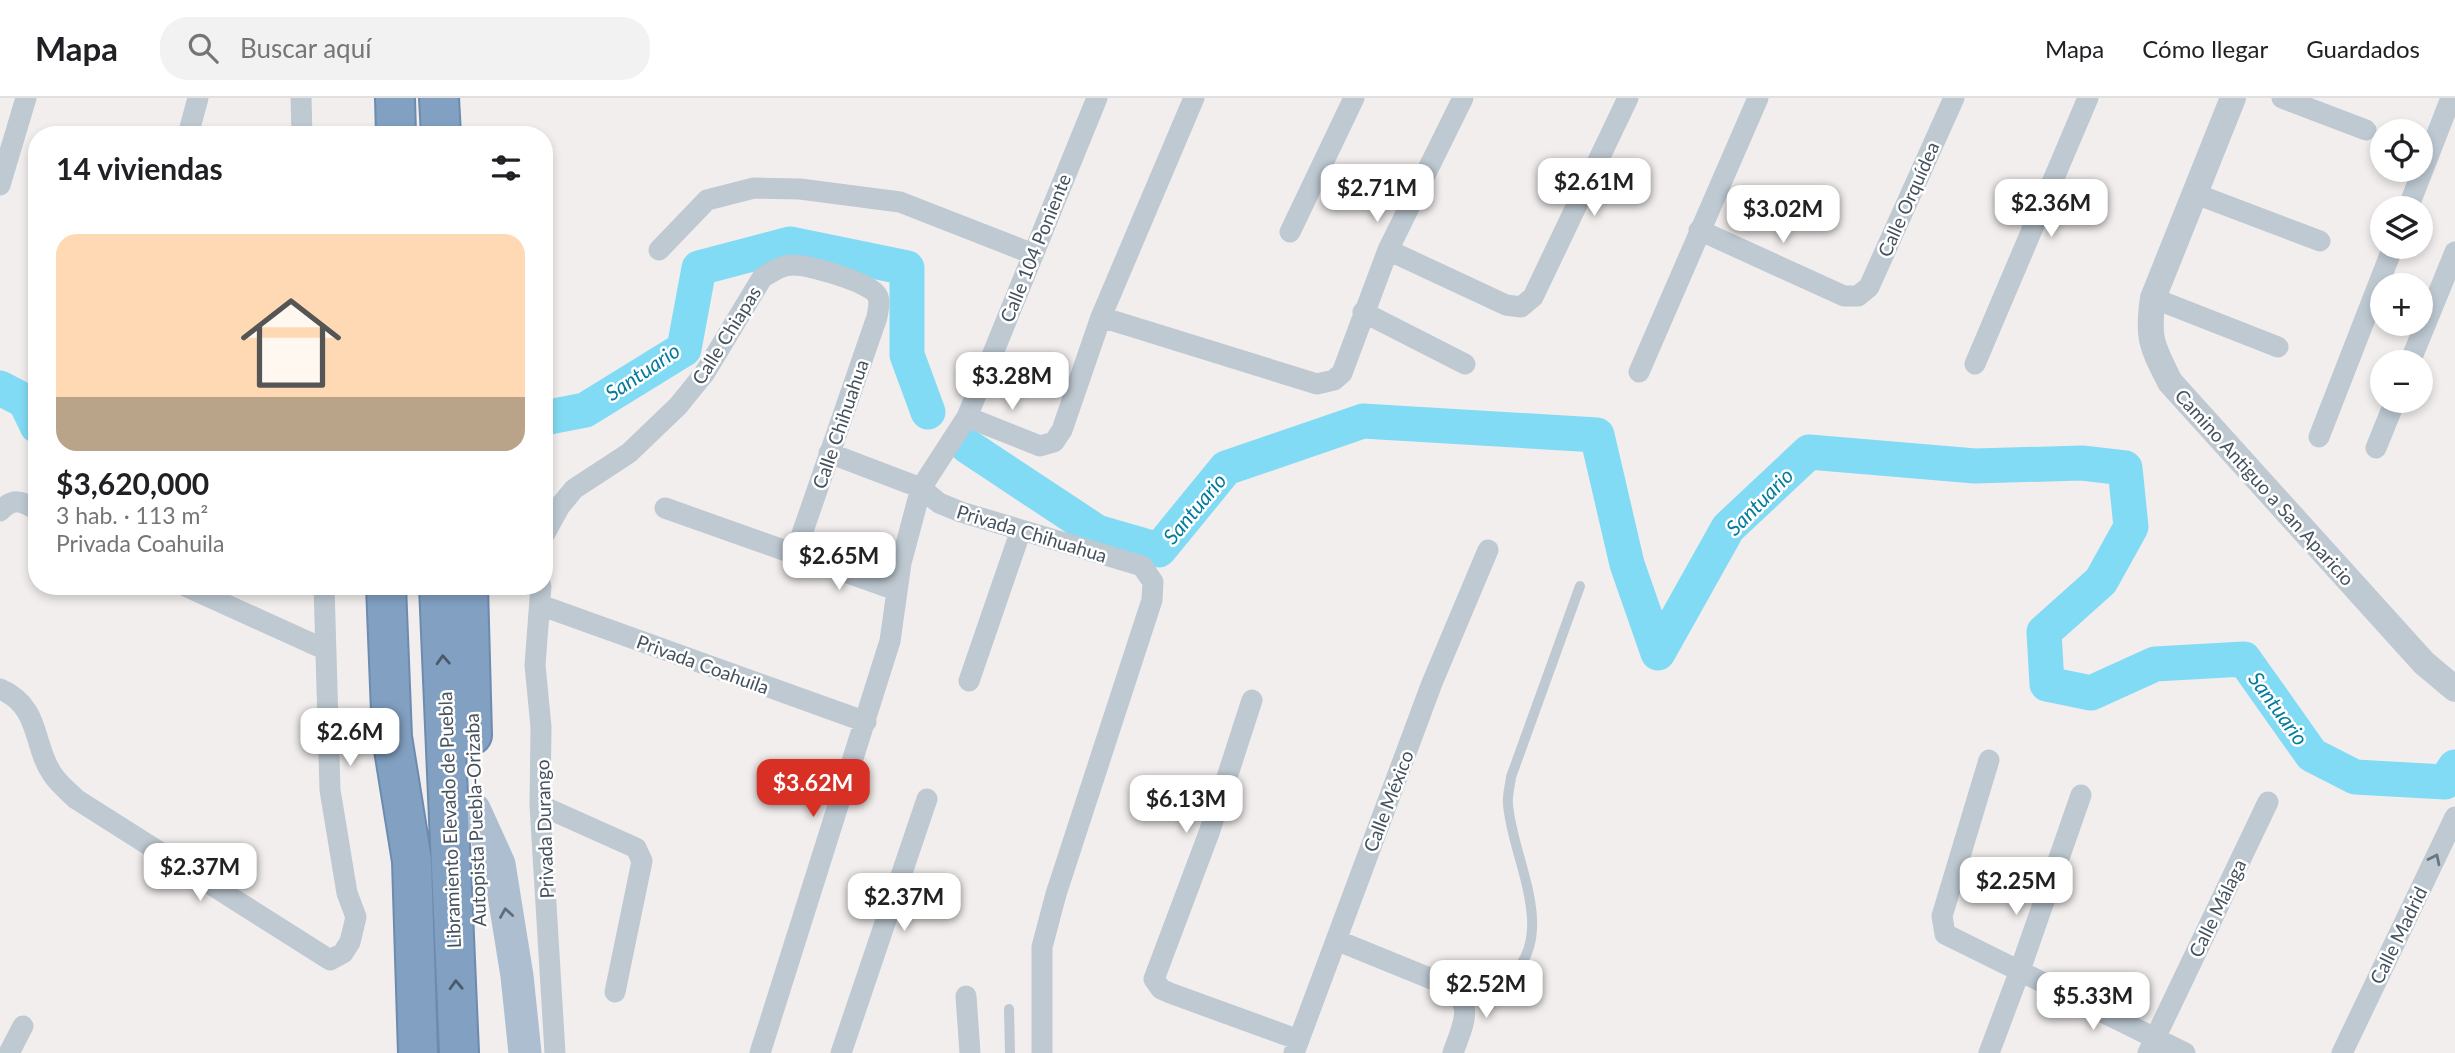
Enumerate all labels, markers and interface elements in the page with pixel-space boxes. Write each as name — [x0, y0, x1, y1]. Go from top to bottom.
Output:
search box — [160, 17, 650, 80]
text: Mapa — [35, 28, 118, 68]
icon: search — [184, 29, 222, 67]
text: Buscar aquí — [240, 32, 371, 64]
text: Mapa — [2045, 34, 2104, 63]
text: Cómo llegar — [2142, 34, 2268, 63]
text: Guardados — [2306, 34, 2420, 63]
map controls — [2370, 119, 2433, 413]
button: locate — [2370, 119, 2433, 182]
street label: Calle Orquídea — [1872, 138, 1944, 260]
icon: filters — [487, 149, 525, 187]
text: 14 viviendas — [56, 150, 223, 186]
pin: $2.61M — [1537, 158, 1651, 218]
pin: $2.71M — [1320, 164, 1434, 224]
text: $2.61M — [1554, 167, 1634, 195]
street label: Calle 104 Poniente — [995, 170, 1075, 326]
text: $2.71M — [1337, 173, 1417, 201]
pin: $2.36M — [1994, 180, 2108, 239]
pin: $3.02M — [1726, 186, 1840, 245]
text: $2.36M — [2011, 188, 2091, 216]
text: $3.02M — [1743, 194, 1823, 222]
button: layers — [2370, 196, 2433, 259]
button: + — [2370, 273, 2433, 336]
icon: home — [228, 280, 354, 406]
street label: Calle Chiapas — [687, 282, 765, 388]
water label: Santuario — [600, 337, 684, 405]
button: − — [2370, 350, 2433, 413]
pin: $3.28M — [955, 352, 1069, 412]
street label: Calle Chihuahua — [807, 356, 873, 492]
text: $3.28M — [972, 361, 1052, 389]
street label: Camino Antiguo a San Aparicio — [2171, 384, 2359, 590]
water label: Santuario — [1720, 462, 1798, 540]
text: $3,620,000 — [56, 465, 209, 501]
water label: Santuario — [1157, 468, 1231, 548]
street label: Privada Chihuahua — [954, 499, 1110, 567]
text: 3 hab. · 113 m² — [56, 501, 208, 529]
text: Privada Coahuila — [56, 529, 224, 557]
pin: $2.65M — [782, 532, 896, 592]
text: $2.65M — [799, 541, 879, 569]
street label: Privada Coahuila — [634, 629, 772, 699]
one-way arrow — [435, 654, 450, 665]
water label: Santuario — [2244, 666, 2314, 750]
street label: Libramiento Elevado de Puebla — [433, 691, 465, 949]
pin: $2.6M — [301, 708, 399, 768]
street label: Autopista Puebla-Orizaba — [460, 713, 490, 927]
text: $2.6M — [316, 717, 384, 745]
street label: Calle México — [1358, 747, 1418, 855]
street label: Privada Durango — [530, 759, 558, 899]
pin: $3.62M — [756, 760, 870, 819]
text: $3.62M — [773, 768, 853, 796]
pin: $6.13M — [1129, 776, 1243, 835]
text: $6.13M — [1146, 784, 1226, 812]
pin: $2.37M — [143, 844, 257, 903]
text: $2.37M — [160, 852, 240, 880]
one-way arrow — [2426, 854, 2440, 866]
street label: Calle Málaga — [2183, 855, 2251, 961]
pin: $2.25M — [1959, 858, 2073, 917]
text: $2.25M — [1976, 866, 2056, 894]
pin: $2.37M — [847, 874, 961, 933]
text: $2.37M — [864, 882, 944, 910]
street label: Calle Madrid — [2365, 883, 2431, 987]
one-way arrow — [499, 907, 514, 918]
pin: $2.52M — [1429, 960, 1543, 1020]
text: $2.52M — [1446, 969, 1526, 997]
pin: $5.33M — [2036, 972, 2150, 1032]
one-way arrow — [449, 979, 464, 990]
text: $5.33M — [2053, 981, 2133, 1009]

